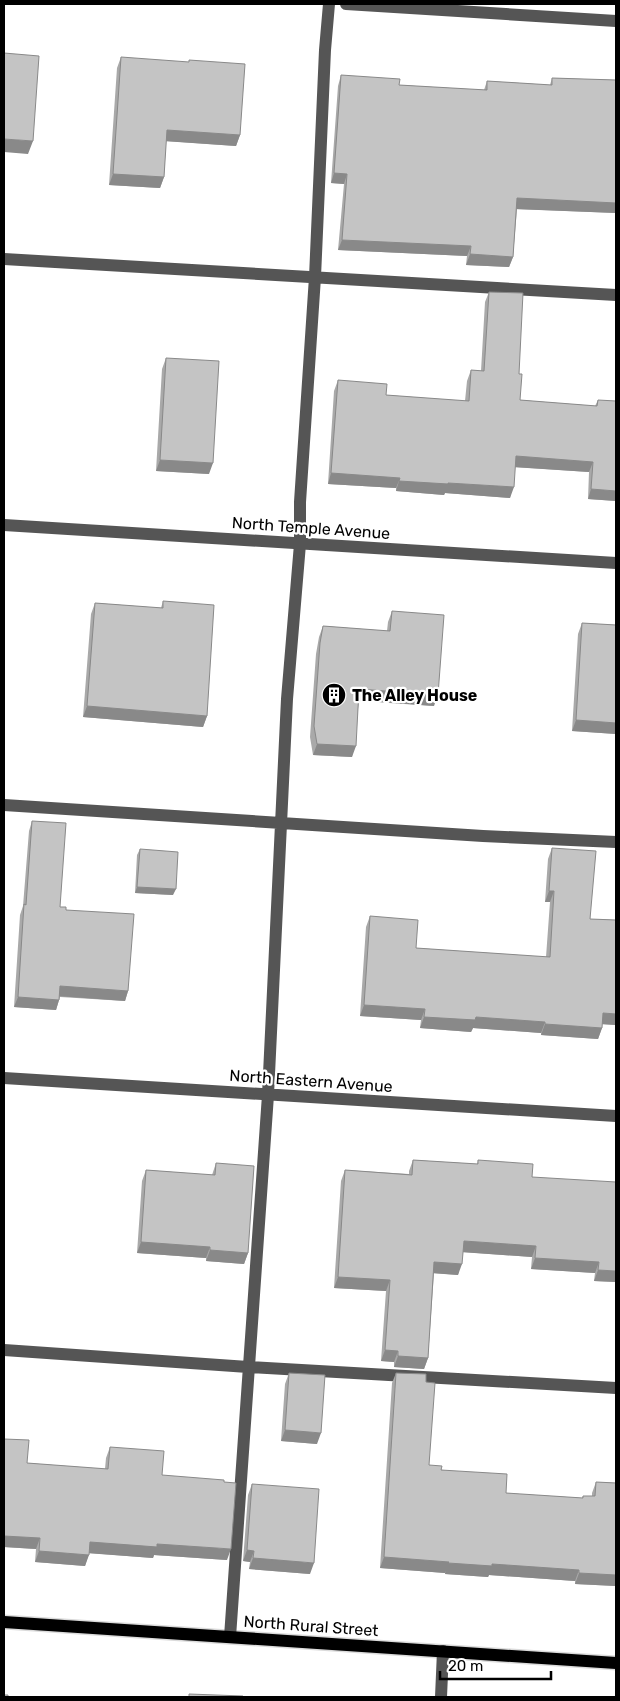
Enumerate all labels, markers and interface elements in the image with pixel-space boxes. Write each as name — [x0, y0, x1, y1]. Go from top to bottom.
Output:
street label: North Temple Avenue — [231, 513, 391, 543]
building icon: The Alley House — [321, 682, 347, 708]
place label: The Alley House — [352, 686, 477, 705]
street label: North Eastern Avenue — [229, 1066, 393, 1096]
street label: North Rural Street — [243, 1612, 379, 1640]
scale bar — [440, 1648, 551, 1680]
text: 20 m — [448, 1657, 483, 1675]

